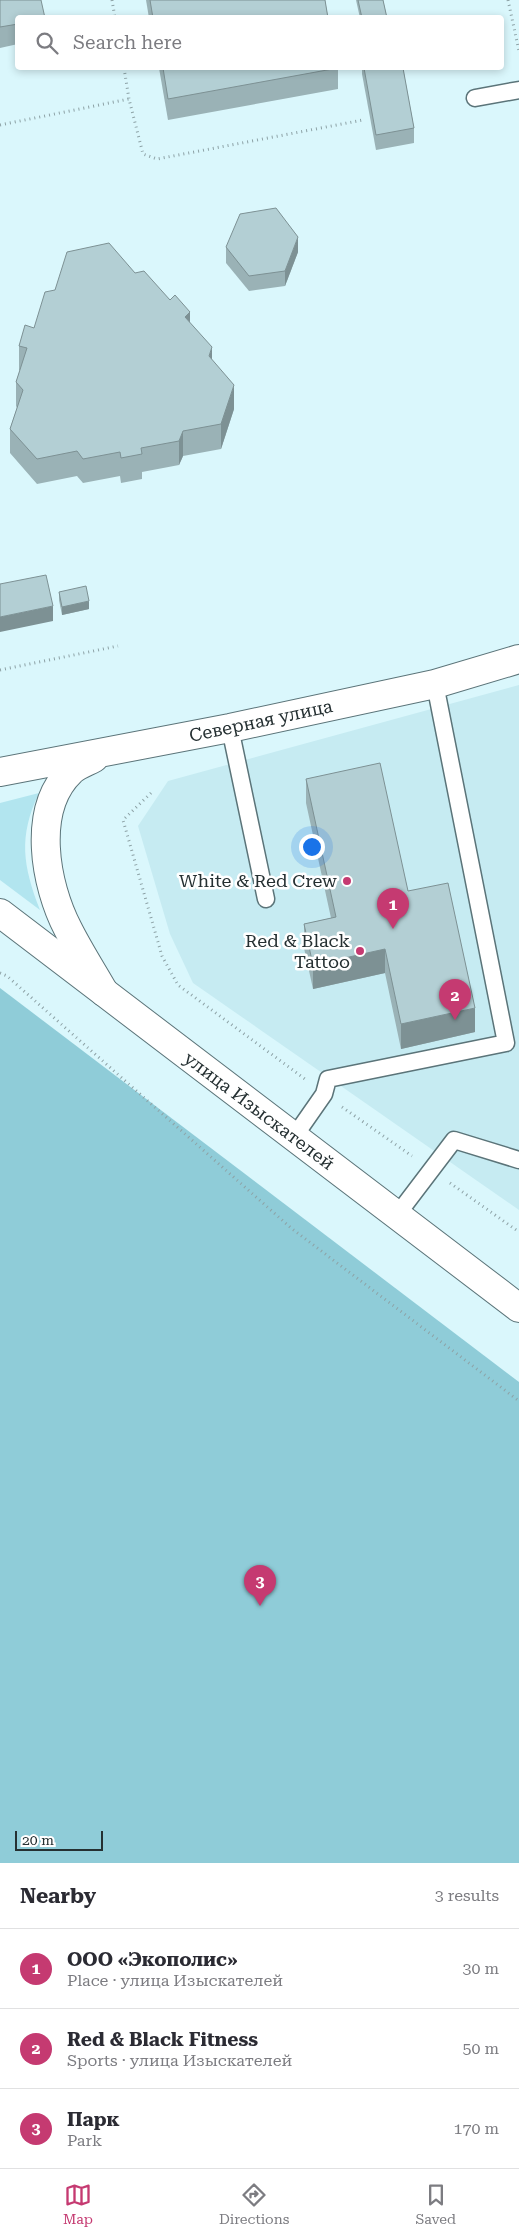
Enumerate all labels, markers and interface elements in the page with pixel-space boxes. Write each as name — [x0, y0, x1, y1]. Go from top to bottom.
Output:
search box — [15, 15, 504, 70]
icon: search — [33, 29, 61, 57]
text: Search here — [73, 31, 182, 54]
street label: Северная улица — [187, 695, 335, 746]
your location — [299, 834, 325, 860]
place label: White & Red Crew — [179, 870, 337, 891]
marker: White & Red Crew — [341, 875, 353, 887]
pin: 1 — [377, 888, 409, 929]
place label: Red & Black Tattoo — [245, 930, 350, 972]
marker: Red & Black Tattoo — [354, 945, 366, 957]
pin: 2 — [439, 979, 471, 1020]
street label: улица Изыскателей — [180, 1047, 339, 1174]
pin: 3 — [244, 1565, 276, 1606]
scale bar — [15, 1828, 102, 1851]
text: 20 m — [22, 1832, 54, 1848]
text: Nearby — [20, 1884, 96, 1908]
text: 3 results — [435, 1886, 499, 1905]
text: ООО «Экополис» — [67, 1948, 238, 1971]
text: 1 — [32, 1959, 40, 1978]
text: 30 m — [462, 1959, 499, 1978]
text: Place · улица Изыскателей — [67, 1971, 283, 1990]
text: Red & Black Fitness — [67, 2028, 258, 2051]
text: 2 — [32, 2039, 40, 2058]
text: 50 m — [462, 2039, 499, 2058]
text: Sports · улица Изыскателей — [67, 2051, 292, 2070]
text: Парк — [67, 2108, 120, 2131]
text: 3 — [32, 2119, 40, 2138]
text: 170 m — [453, 2119, 499, 2138]
text: Park — [67, 2131, 102, 2150]
tab: Map — [63, 2181, 93, 2227]
tab: Directions — [219, 2181, 289, 2227]
tab: Saved — [415, 2181, 456, 2227]

